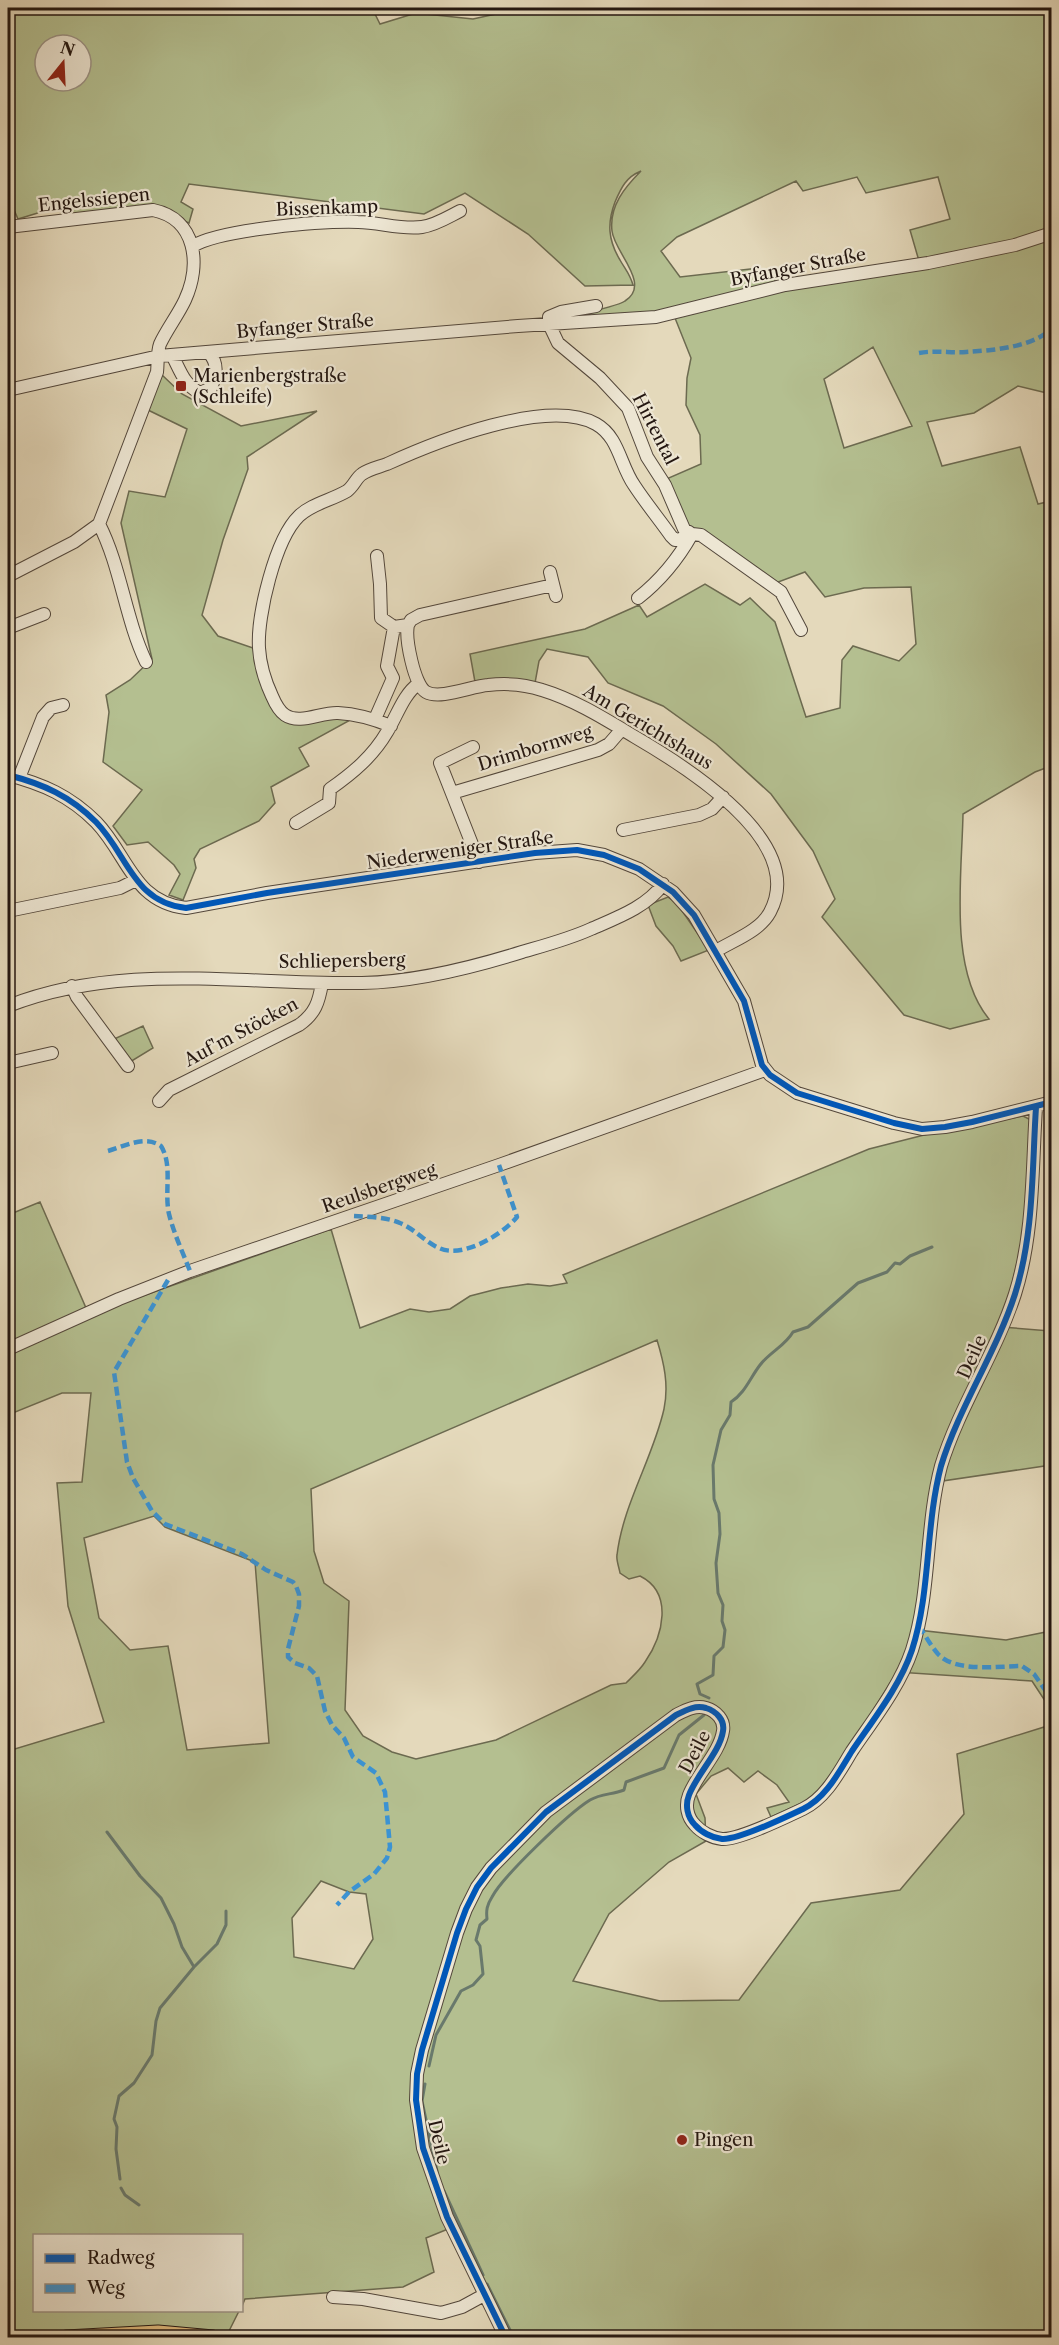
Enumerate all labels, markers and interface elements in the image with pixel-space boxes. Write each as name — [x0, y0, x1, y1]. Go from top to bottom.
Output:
north arrow — [33, 33, 93, 93]
text: N — [58, 37, 77, 60]
street label: Engelssiepen — [37, 183, 151, 217]
street label: Bissenkamp — [275, 195, 379, 221]
street label: Byfanger Straße — [728, 243, 868, 291]
street label: Byfanger Straße — [235, 309, 375, 343]
place label: Marienbergstraße (Schleife) — [193, 365, 347, 408]
marker: Marienbergstraße (Schleife) — [174, 379, 188, 393]
street label: Hirtental — [628, 390, 682, 468]
street label: Am Gerichtshaus — [578, 679, 717, 774]
street label: Drimbornweg — [475, 720, 595, 776]
street label: Niederweniger Straße — [365, 826, 555, 874]
street label: Schliepersberg — [278, 949, 406, 973]
street label: Auf'm Stöcken — [179, 993, 302, 1072]
street label: Reulsbergweg — [319, 1158, 439, 1218]
street label: Deile — [953, 1332, 991, 1382]
street label: Deile — [675, 1727, 715, 1777]
street label: Deile — [423, 2117, 455, 2167]
place label: Pingen — [694, 2129, 753, 2151]
marker: Pingen — [675, 2133, 689, 2147]
legend — [33, 2234, 243, 2312]
text: Radweg — [87, 2247, 155, 2269]
text: Weg — [86, 2277, 125, 2299]

